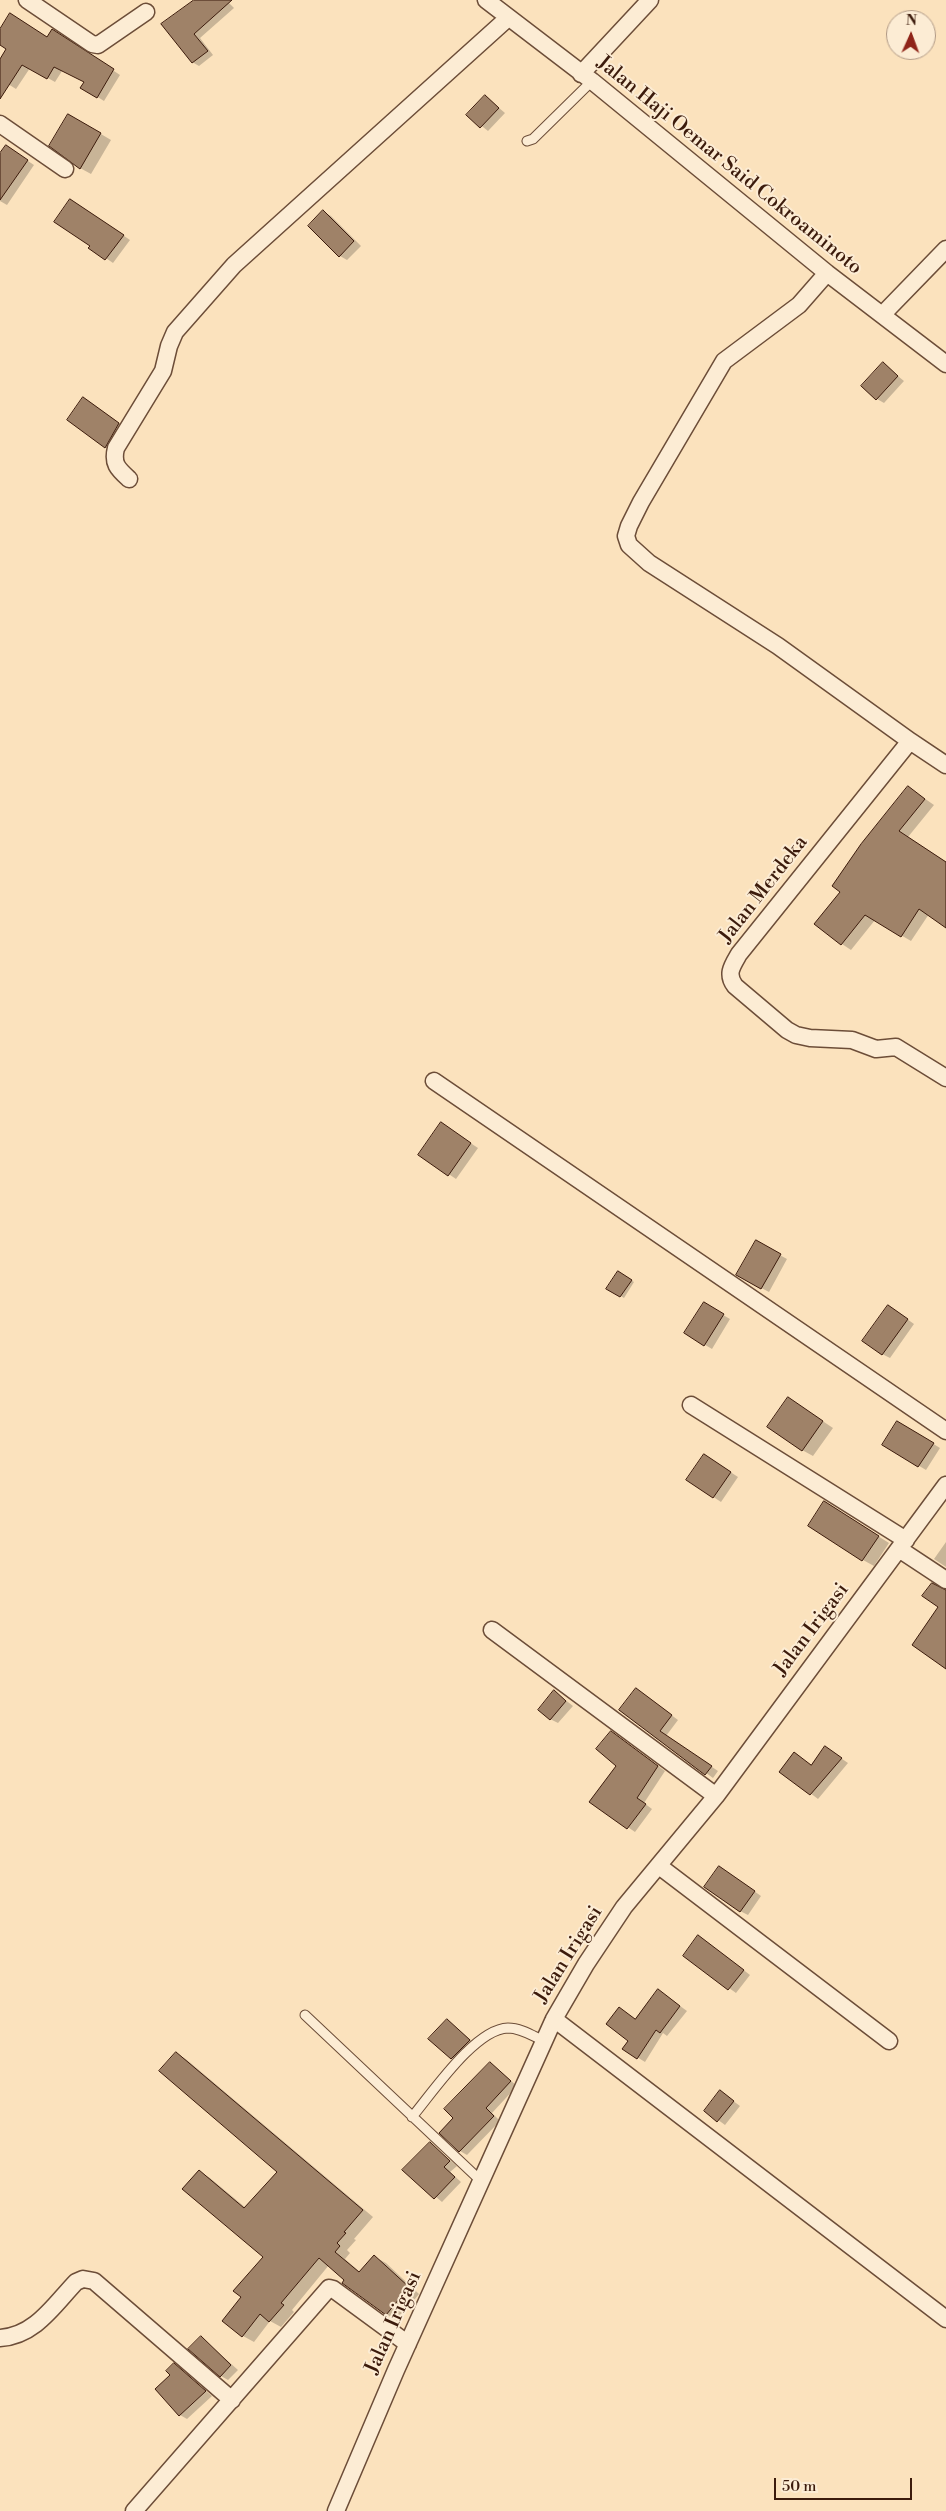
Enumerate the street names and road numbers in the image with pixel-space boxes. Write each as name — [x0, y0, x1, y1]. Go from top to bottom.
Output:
street label: Jalan Haji Oemar Said Cokroaminoto — [592, 52, 866, 280]
street label: Jalan Merdeka — [715, 832, 813, 948]
street label: Jalan Irigasi — [769, 1579, 855, 1681]
street label: Jalan Irigasi — [530, 1902, 608, 2008]
street label: Jalan Irigasi — [361, 2268, 427, 2378]

